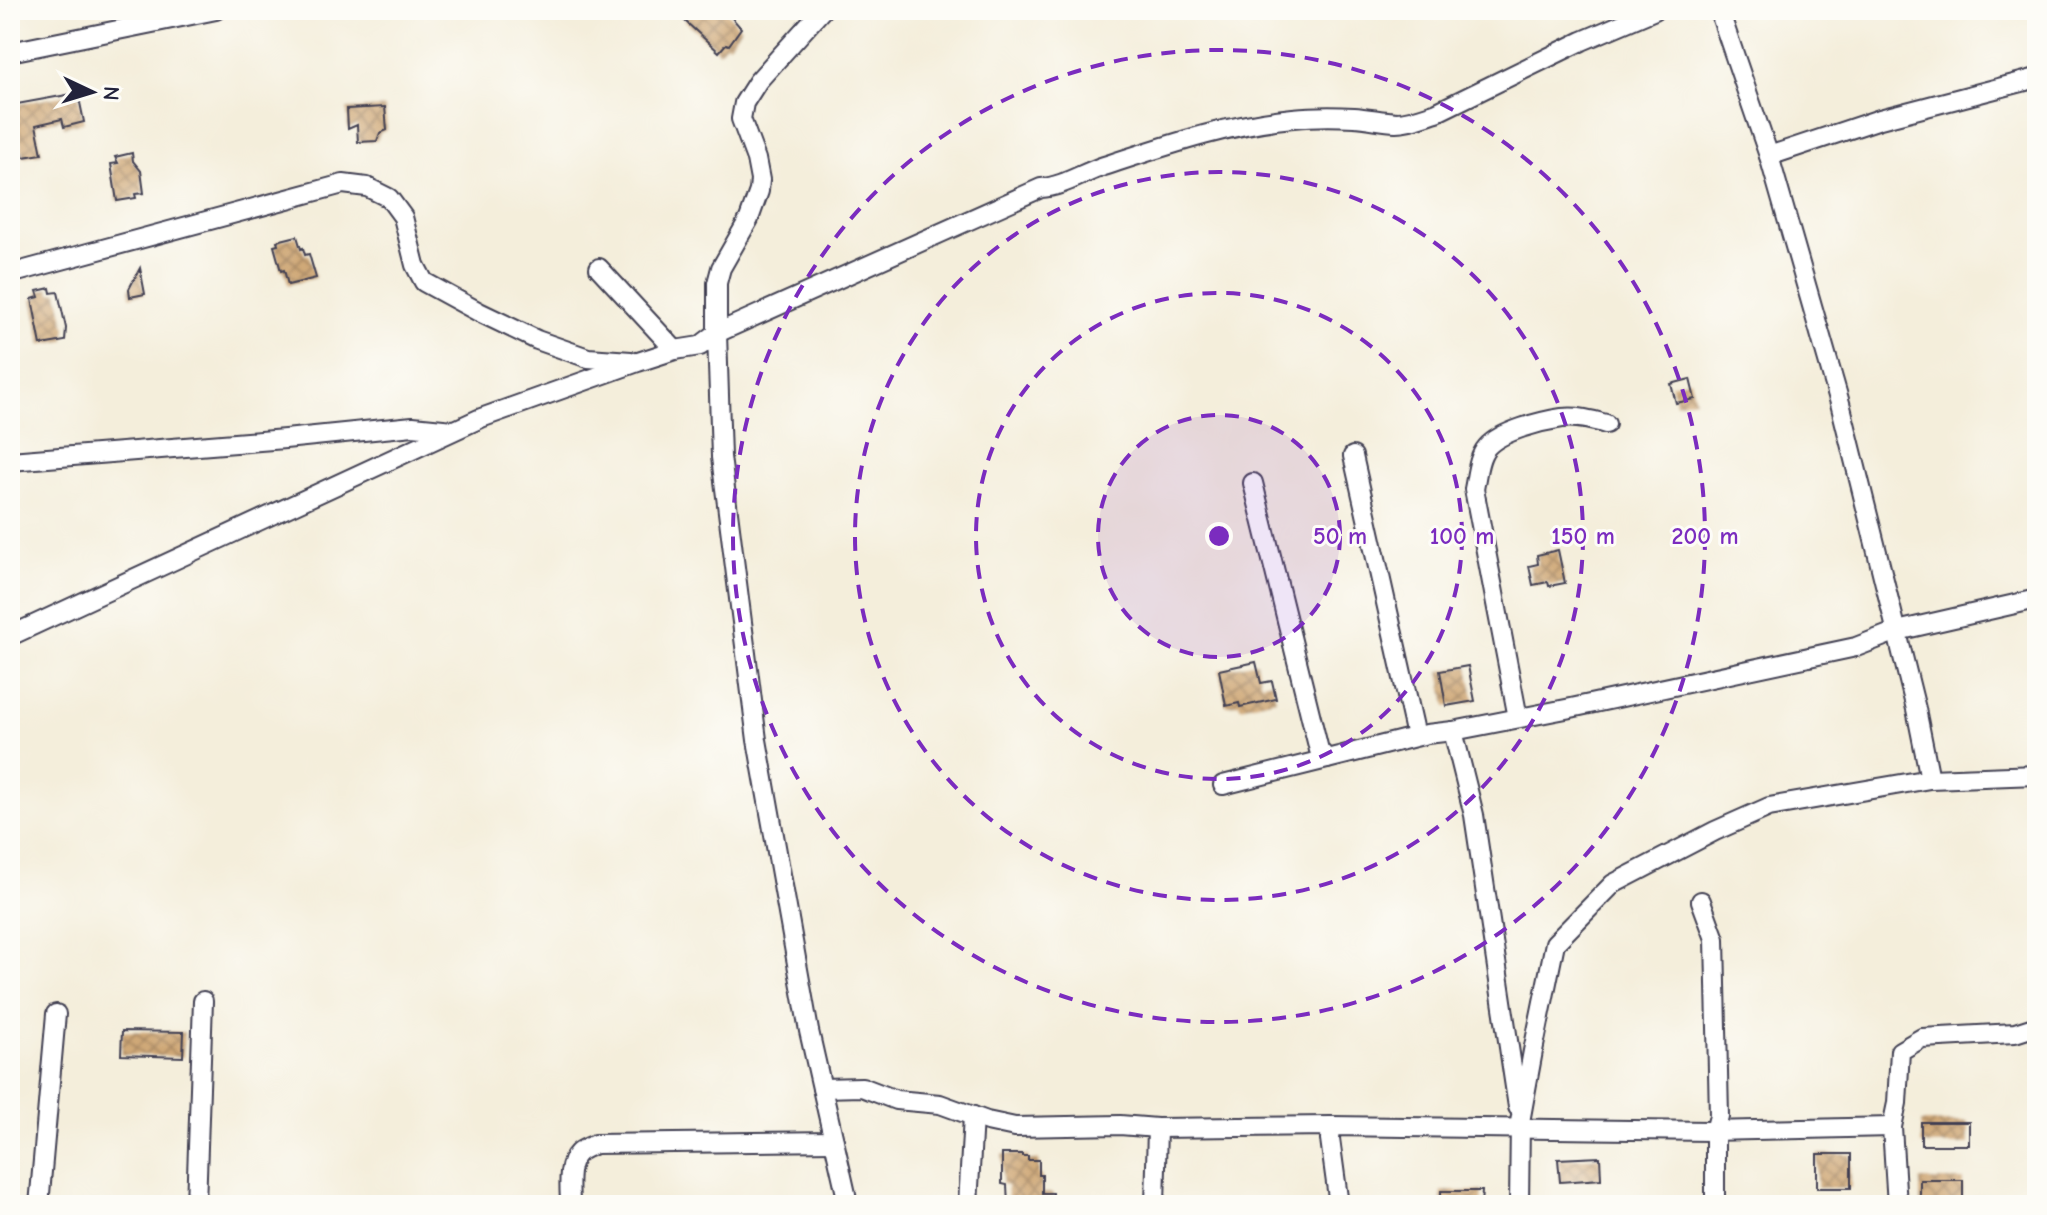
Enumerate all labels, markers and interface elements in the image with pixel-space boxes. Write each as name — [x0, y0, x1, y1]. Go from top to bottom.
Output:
north arrow — [52, 52, 132, 132]
text: N — [97, 85, 124, 101]
centre of rings — [1205, 522, 1233, 550]
text: 50 m — [1313, 522, 1367, 550]
text: 100 m — [1430, 522, 1494, 550]
text: 150 m — [1551, 522, 1615, 550]
text: 200 m — [1671, 522, 1739, 550]

